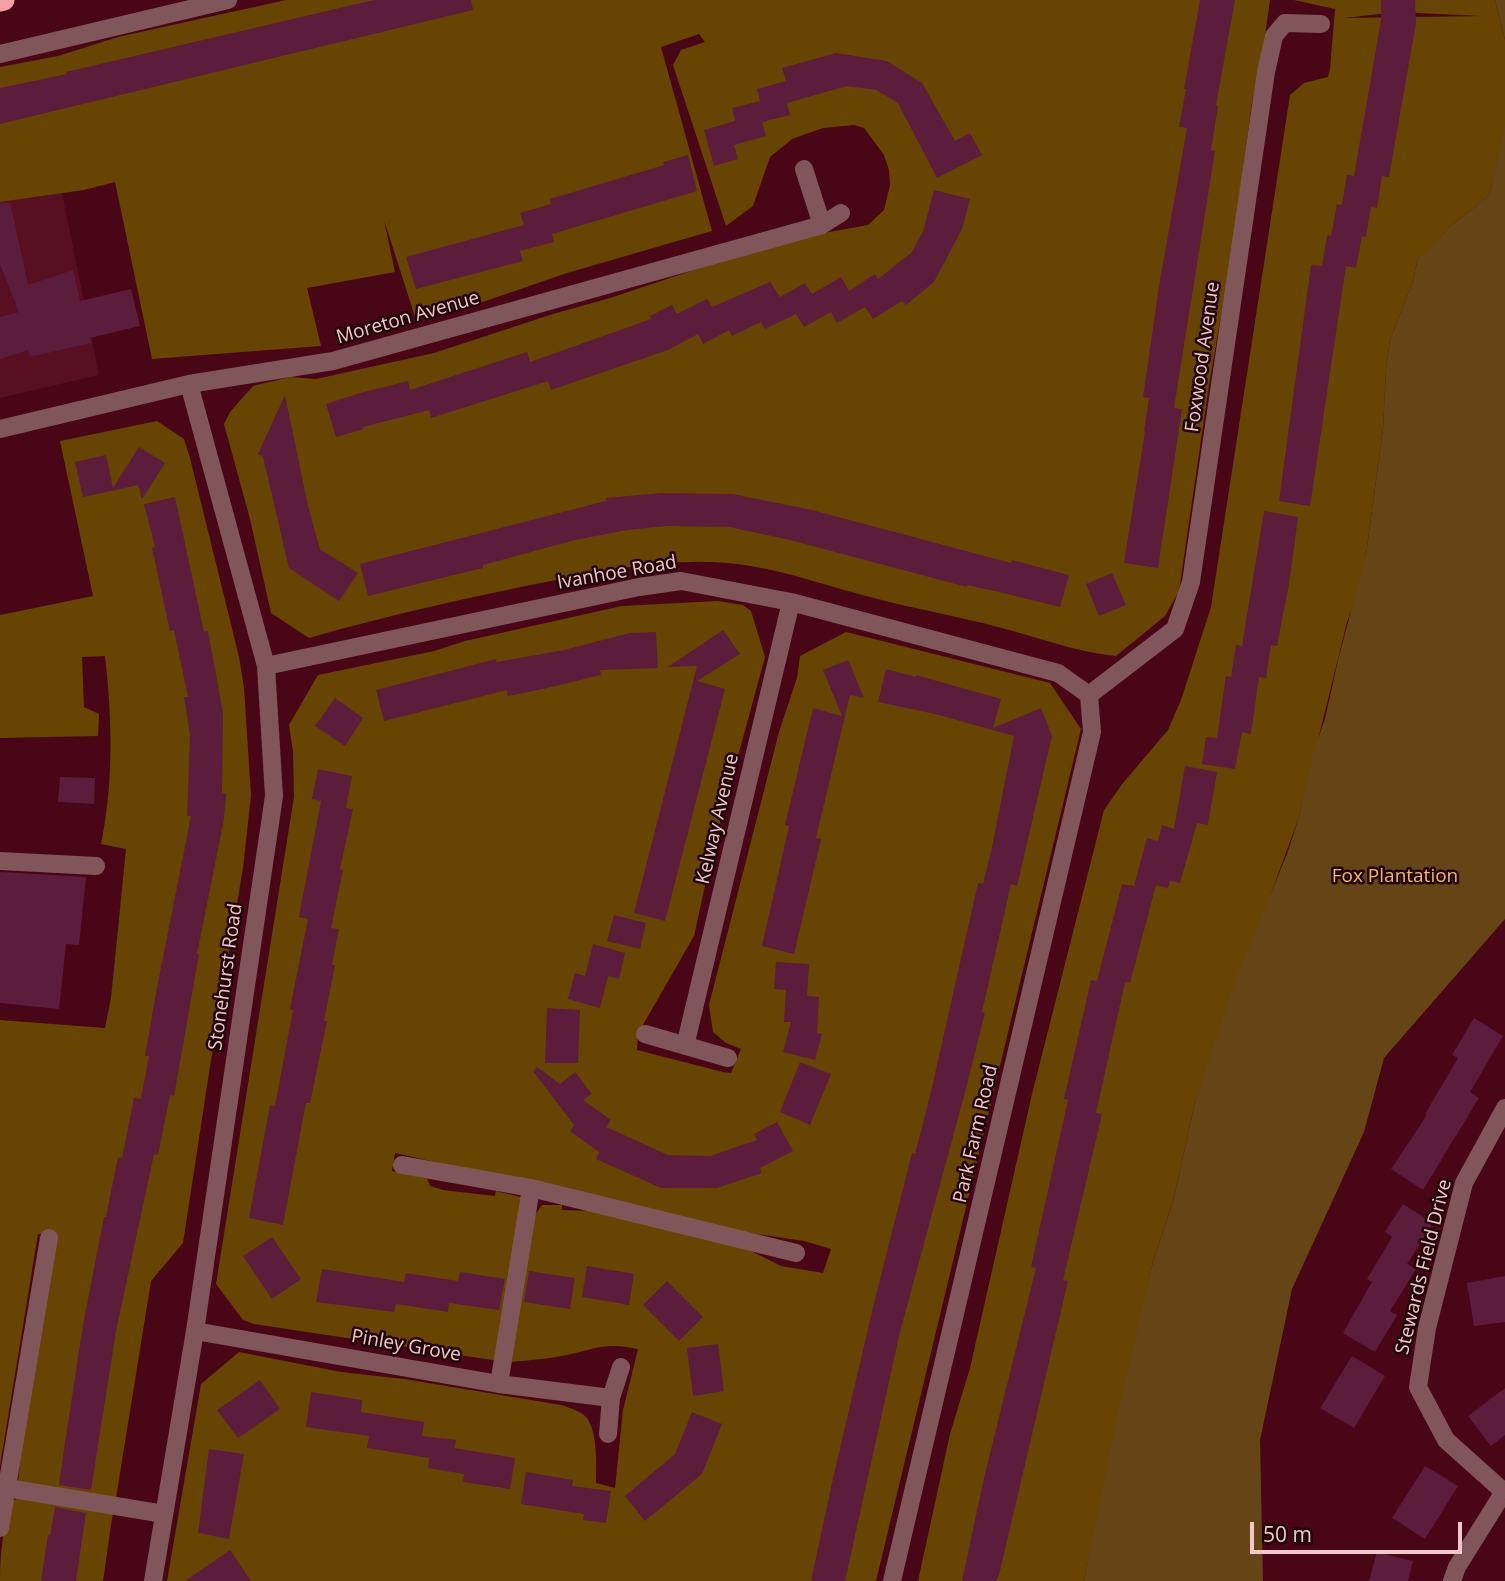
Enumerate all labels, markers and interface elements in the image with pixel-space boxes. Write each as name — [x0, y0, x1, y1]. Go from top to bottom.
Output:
street label: Foxwood Avenue — [1181, 280, 1225, 434]
street label: Moreton Avenue — [334, 287, 482, 349]
street label: Ivanhoe Road — [555, 551, 679, 595]
street label: Kelway Avenue — [692, 752, 744, 886]
park label: Fox Plantation — [1332, 866, 1458, 888]
street label: Stonehurst Road — [204, 902, 248, 1052]
street label: Park Farm Road — [949, 1063, 1003, 1205]
street label: Stewards Field Drive — [1391, 1177, 1457, 1357]
street label: Pinley Grove — [349, 1325, 463, 1367]
scale bar — [1253, 1508, 1465, 1552]
text: 50 m — [1263, 1520, 1312, 1548]

